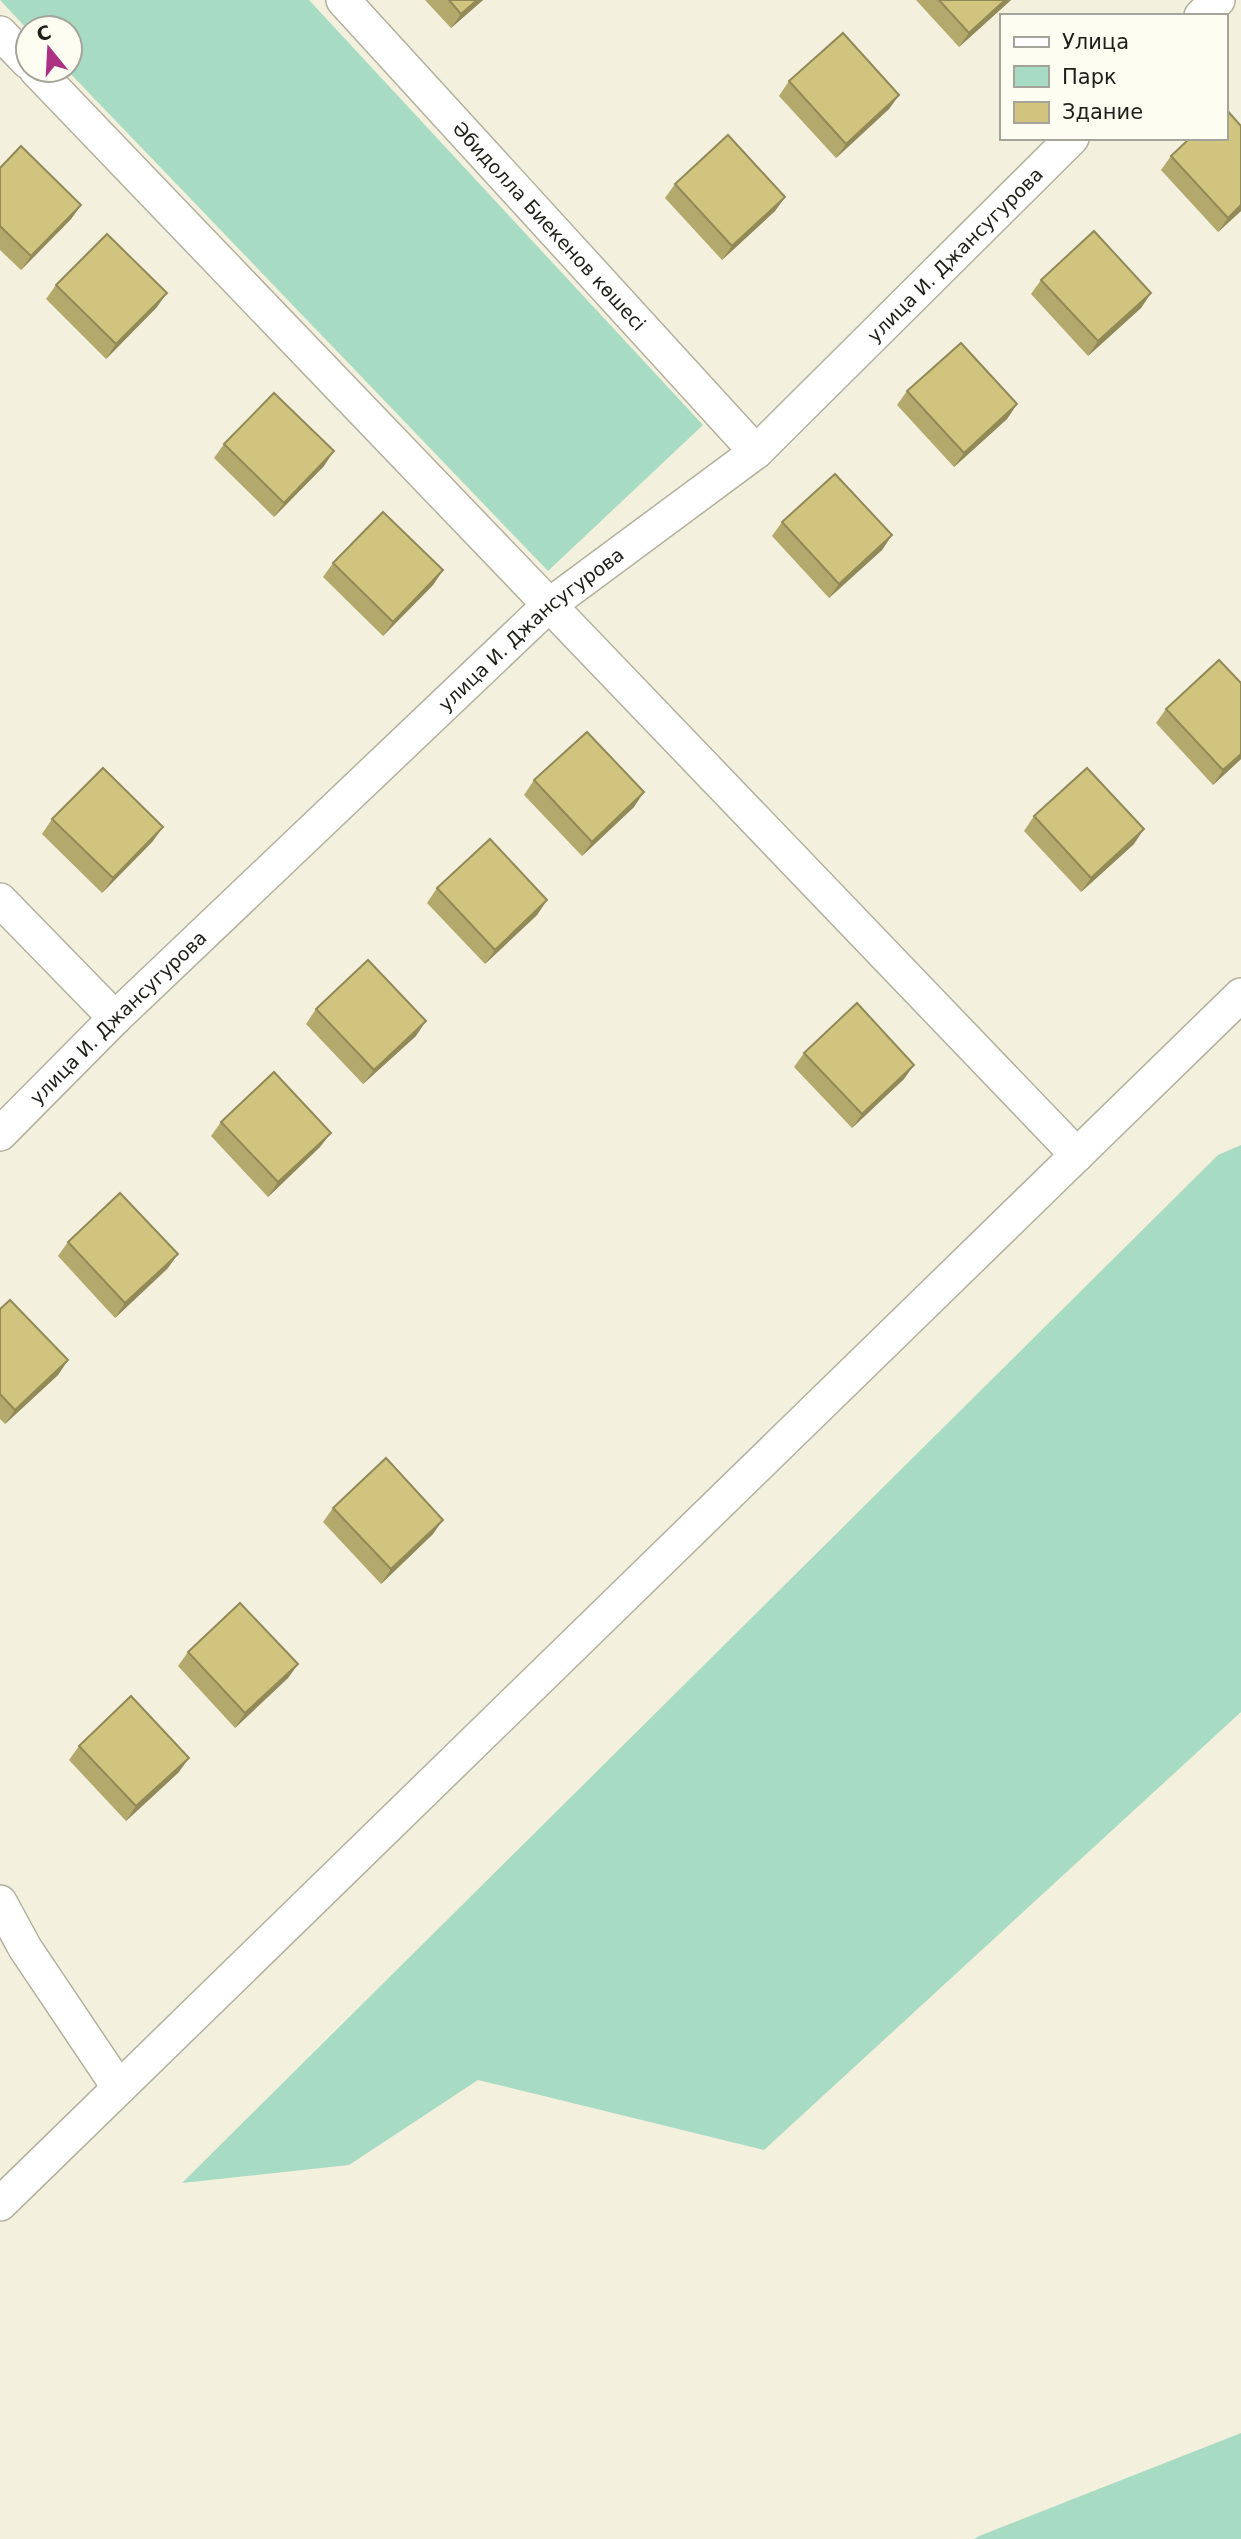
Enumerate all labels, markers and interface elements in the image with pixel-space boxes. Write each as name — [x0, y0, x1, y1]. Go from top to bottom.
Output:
north arrow — [14, 14, 84, 84]
legend — [1000, 14, 1227, 140]
text: С — [34, 20, 54, 45]
text: Улица — [1062, 30, 1129, 54]
text: Парк — [1062, 65, 1117, 89]
text: Здание — [1062, 100, 1143, 124]
street label: Әбидолла Биекенов көшесі — [448, 117, 650, 335]
street label: улица И. Джансугурова — [862, 163, 1047, 346]
street label: улица И. Джансугурова — [434, 543, 628, 715]
street label: улица И. Джансугурова — [25, 926, 211, 1108]

